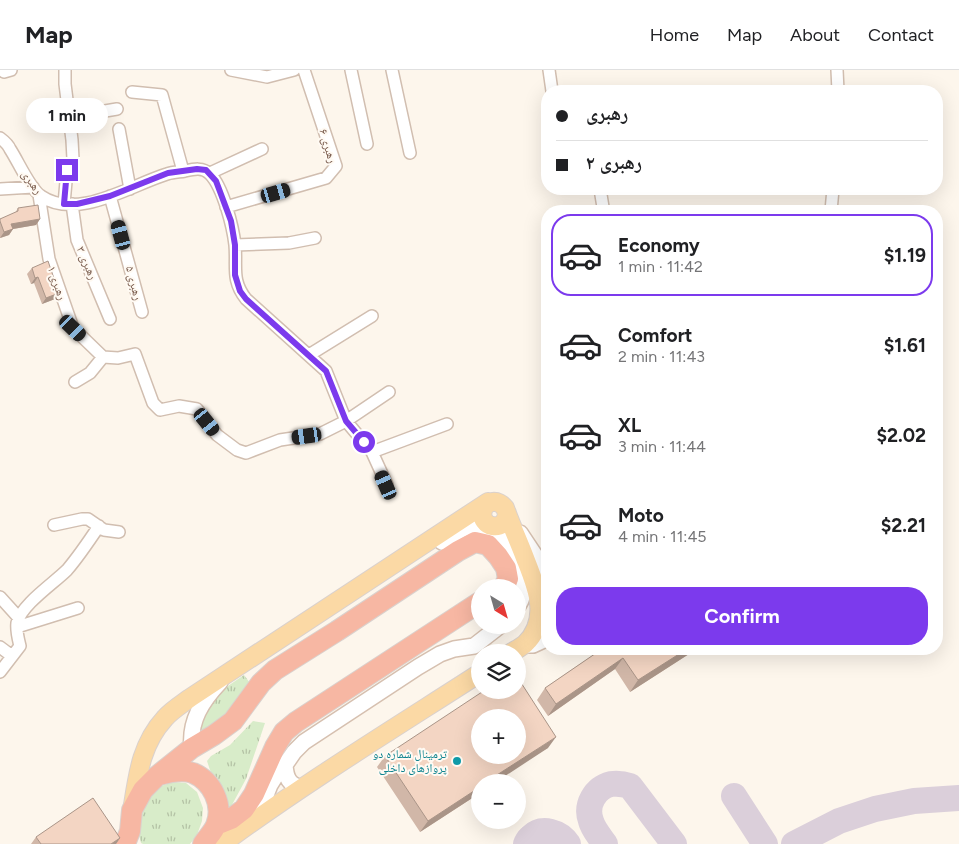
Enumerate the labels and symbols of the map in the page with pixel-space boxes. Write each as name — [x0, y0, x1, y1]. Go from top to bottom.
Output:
callout: 1 min — [26, 98, 108, 132]
street label: رهبری ۶ — [316, 127, 340, 165]
route end — [56, 159, 78, 181]
street label: رهبری — [18, 167, 46, 197]
car — [259, 182, 292, 204]
car — [109, 219, 132, 251]
street label: رهبری ۳ — [73, 244, 100, 282]
street label: رهبری ۱ — [44, 264, 69, 302]
street label: رهبری ۵ — [122, 264, 145, 302]
car — [56, 312, 89, 344]
car — [191, 406, 222, 438]
car — [291, 426, 322, 446]
route start — [353, 431, 375, 453]
car — [373, 468, 398, 502]
north arrow — [471, 579, 526, 634]
place label: ترمینال شماره دو پروازهای داخلی — [373, 747, 447, 775]
marker: ترمینال شماره دو پروازهای داخلی — [451, 755, 463, 767]

